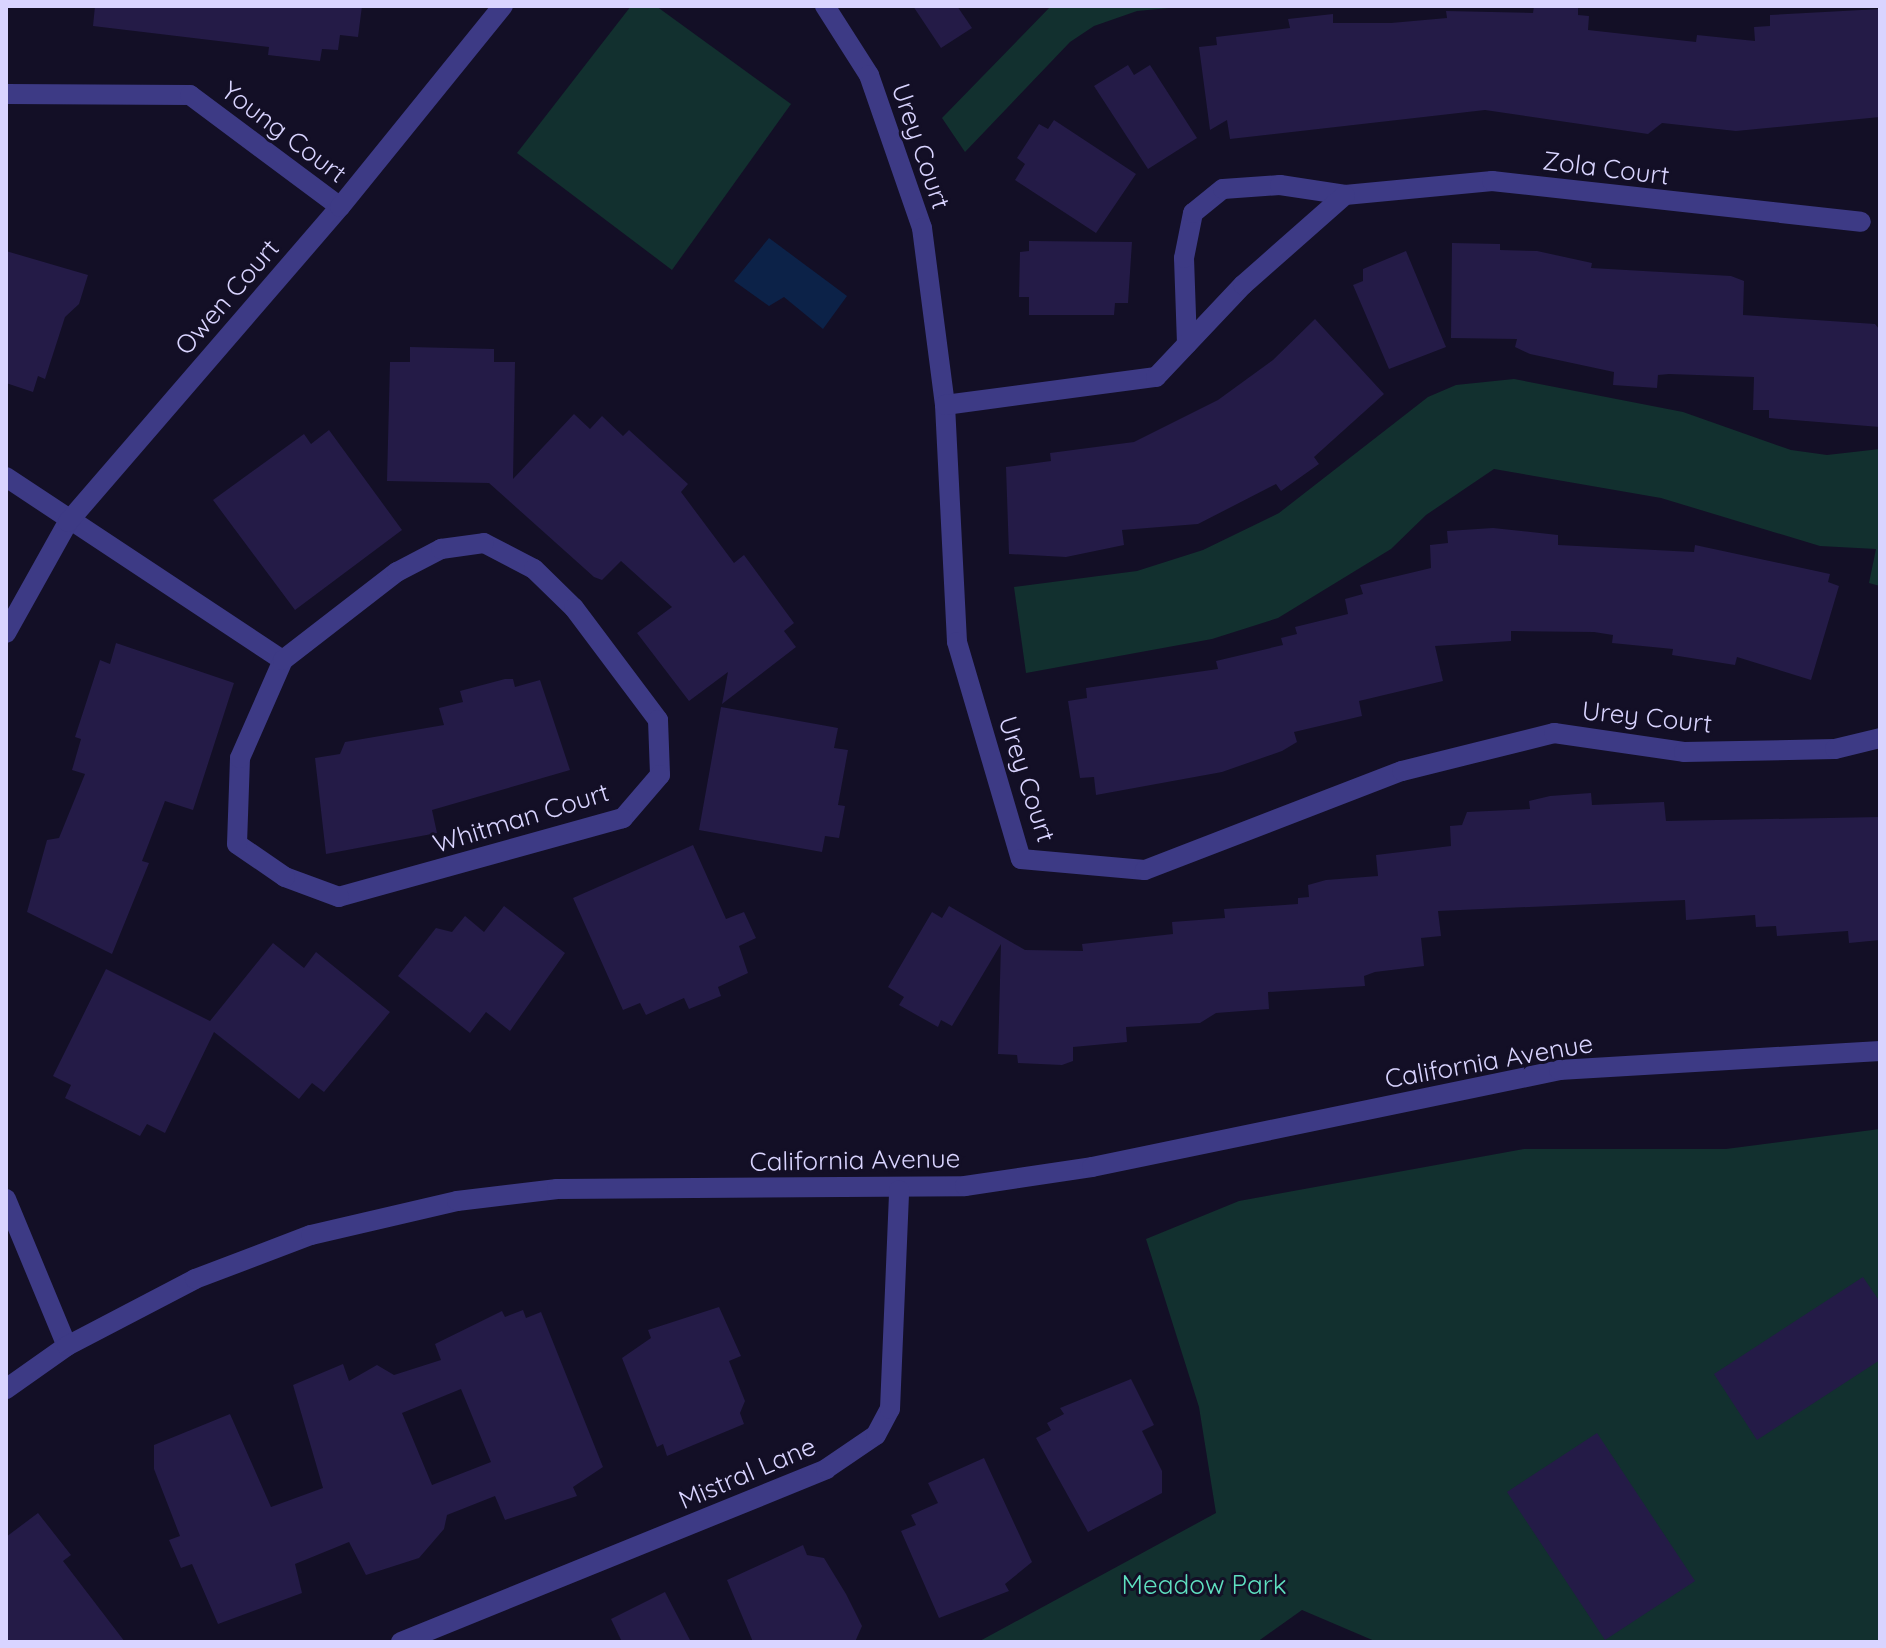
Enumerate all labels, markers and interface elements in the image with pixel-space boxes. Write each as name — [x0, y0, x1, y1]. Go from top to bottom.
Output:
street label: Young Court — [215, 75, 353, 189]
street label: Urey Court — [885, 79, 957, 213]
street label: Zola Court — [1541, 145, 1671, 191]
street label: Owen Court — [168, 233, 286, 361]
street label: Urey Court — [1580, 695, 1714, 739]
street label: Urey Court — [992, 712, 1062, 846]
street label: Whitman Court — [429, 776, 613, 860]
street label: California Avenue — [1383, 1027, 1595, 1095]
street label: California Avenue — [749, 1143, 961, 1177]
street label: Mistral Lane — [674, 1430, 820, 1516]
park label: Meadow Park — [1121, 1569, 1287, 1601]

